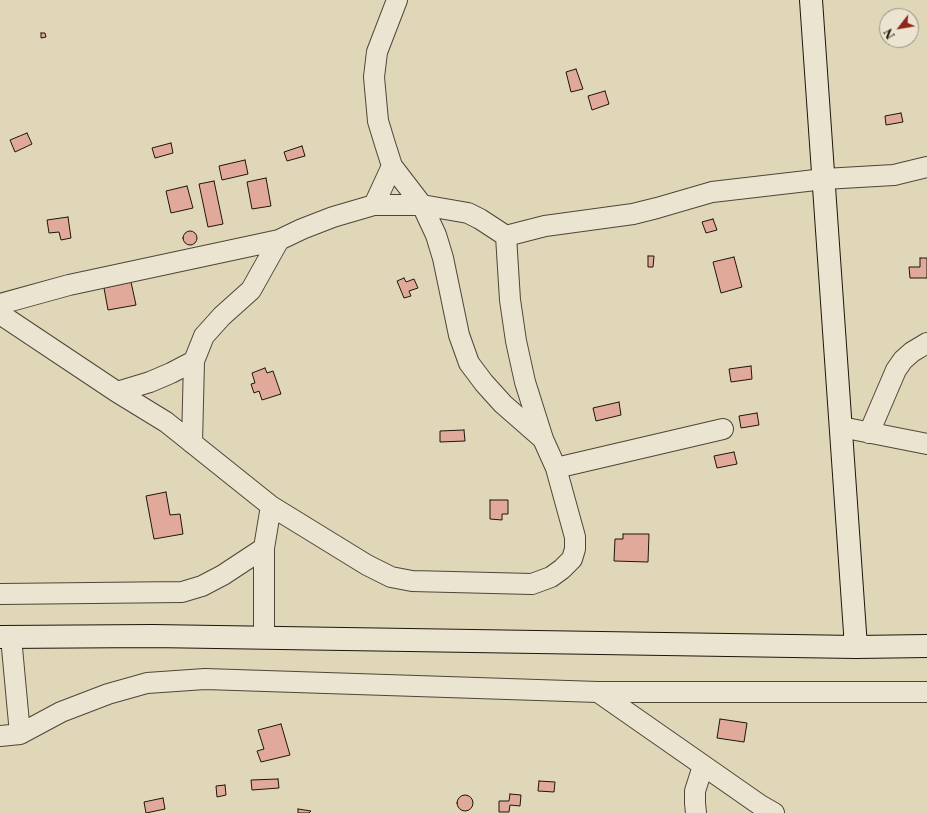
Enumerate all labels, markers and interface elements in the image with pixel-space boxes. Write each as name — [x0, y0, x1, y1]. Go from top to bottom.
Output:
north arrow — [879, 8, 919, 48]
text: N — [881, 26, 898, 41]

